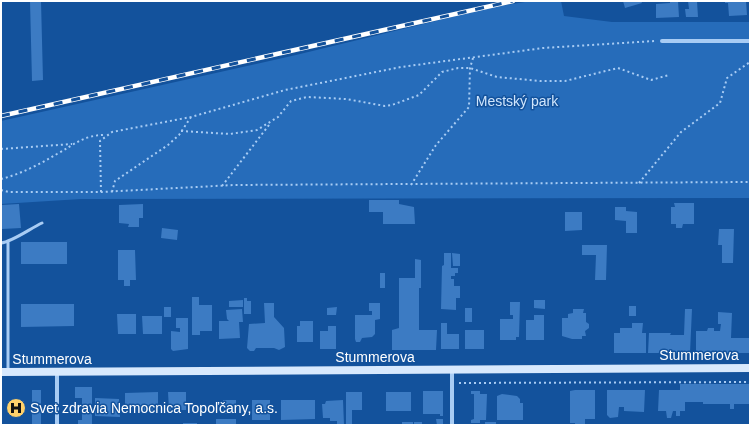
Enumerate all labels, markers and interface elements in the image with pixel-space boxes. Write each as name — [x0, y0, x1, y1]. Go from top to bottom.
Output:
park label: Mestský park — [476, 93, 559, 109]
street label: Stummerova — [659, 347, 739, 363]
street label: Stummerova — [335, 349, 415, 365]
street label: Stummerova — [12, 351, 92, 367]
hospital icon: Svet zdravia Nemocnica Topoľčany, a.s. — [5, 397, 27, 419]
place label: Svet zdravia Nemocnica Topoľčany, a.s. — [30, 400, 278, 416]

